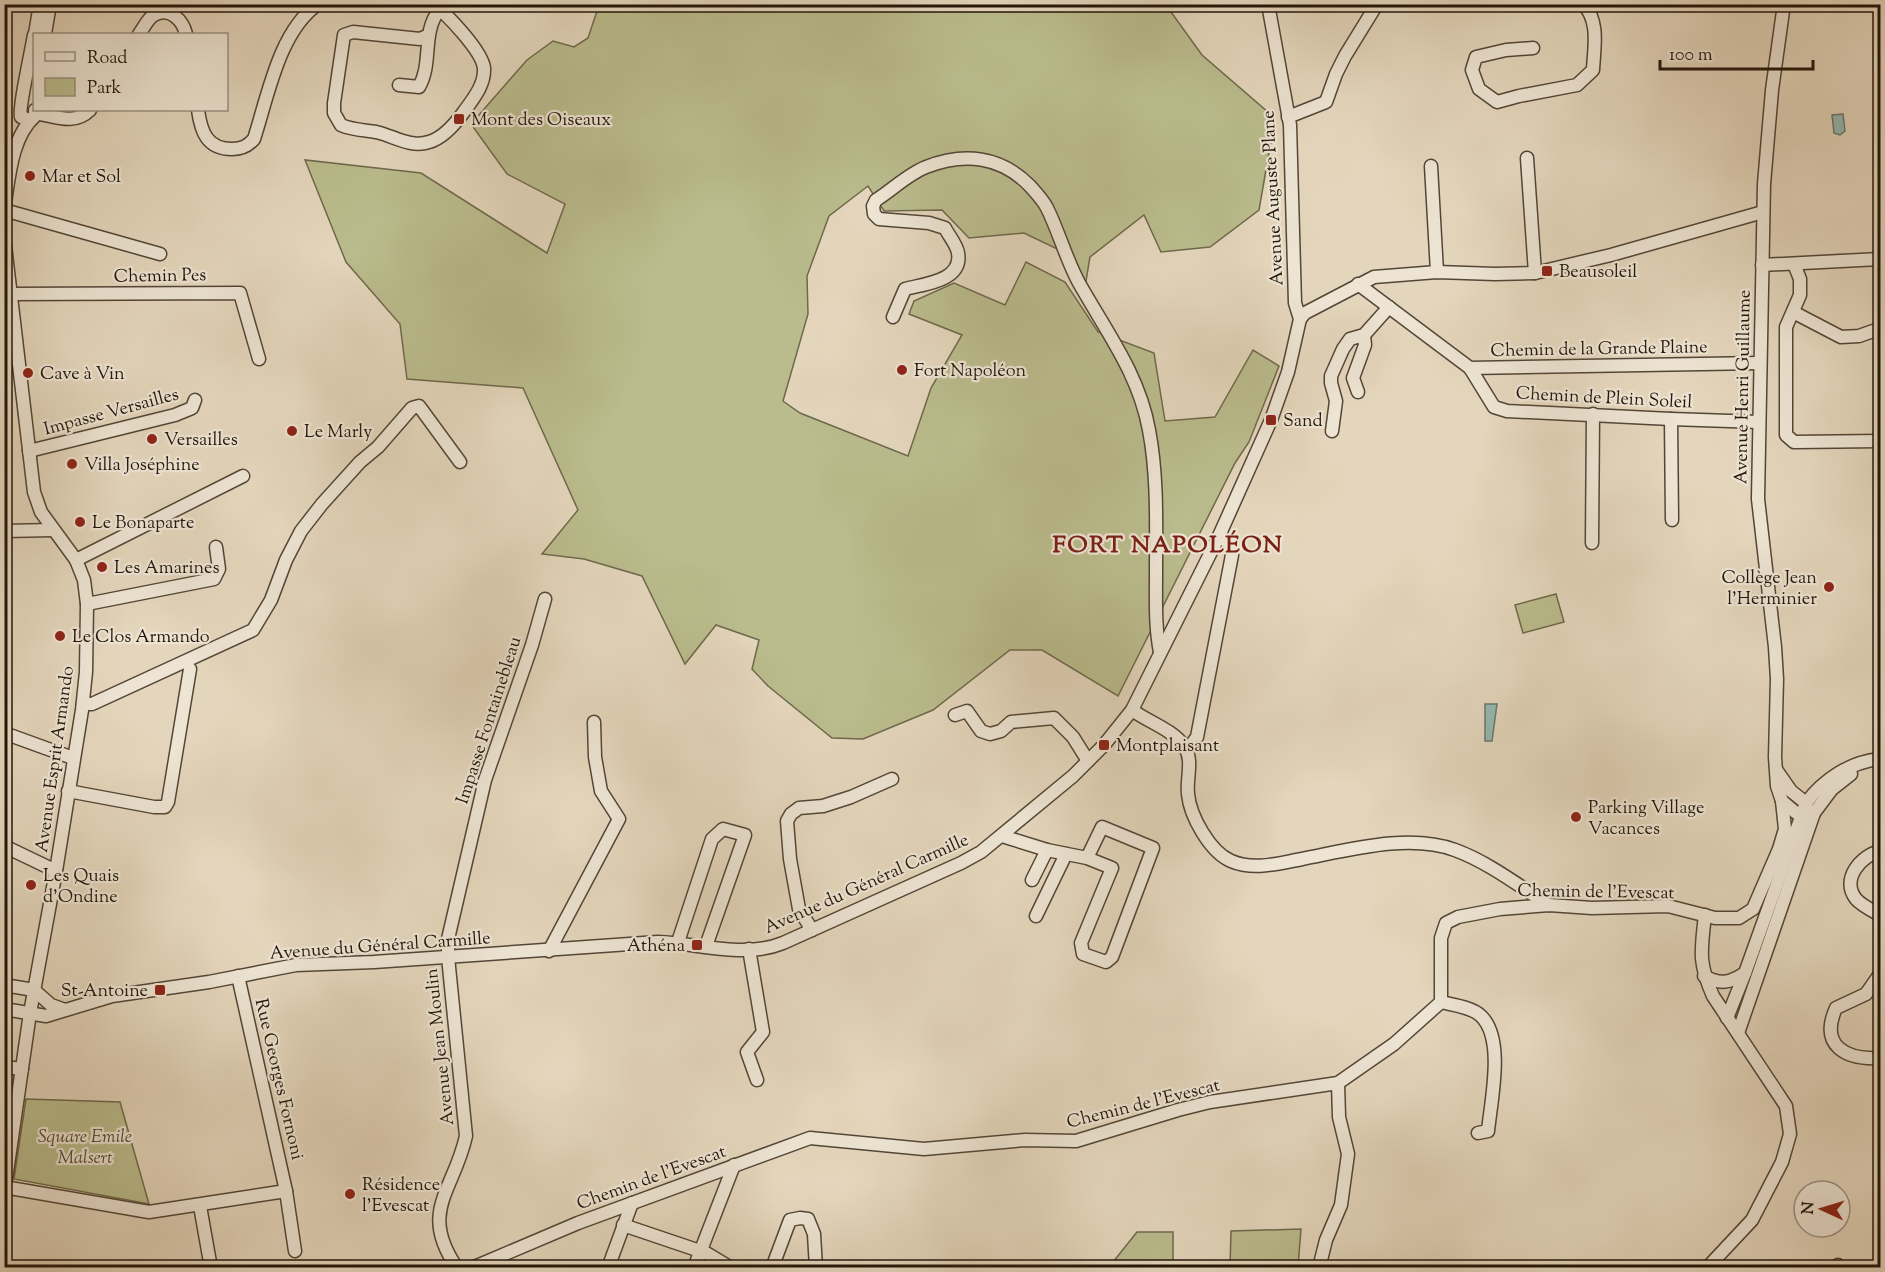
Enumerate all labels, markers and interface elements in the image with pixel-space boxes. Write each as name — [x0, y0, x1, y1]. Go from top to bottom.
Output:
legend — [33, 33, 228, 111]
scale bar — [1660, 33, 1813, 71]
text: 100 m — [1669, 43, 1713, 69]
text: Road — [87, 46, 127, 72]
text: Park — [87, 76, 122, 102]
place label: Mont des Oiseaux — [471, 108, 611, 134]
street label: Avenue Auguste Plane — [1256, 110, 1292, 286]
marker: Mont des Oiseaux — [452, 112, 466, 126]
place label: Mar et Sol — [42, 165, 121, 191]
marker: Mar et Sol — [23, 169, 37, 183]
place label: Beausoleil — [1559, 260, 1637, 286]
street label: Chemin Pes — [114, 263, 207, 291]
marker: Beausoleil — [1540, 264, 1554, 278]
street label: Avenue Henri Guillaume — [1729, 290, 1759, 485]
street label: Chemin de la Grande Plaine — [1490, 335, 1708, 365]
place label: Fort Napoléon — [914, 359, 1027, 385]
place label: Cave à Vin — [40, 362, 125, 388]
marker: Fort Napoléon — [895, 363, 909, 377]
marker: Cave à Vin — [21, 366, 35, 380]
street label: Chemin de Plein Soleil — [1515, 381, 1693, 417]
street label: Impasse Versailles — [41, 382, 182, 443]
place label: Sand — [1283, 409, 1323, 435]
marker: Sand — [1264, 413, 1278, 427]
place label: Le Marly — [304, 420, 372, 446]
marker: Le Marly — [285, 424, 299, 438]
place label: Versailles — [164, 428, 238, 454]
marker: Versailles — [145, 432, 159, 446]
place label: Villa Joséphine — [84, 453, 200, 479]
marker: Villa Joséphine — [65, 457, 79, 471]
place label: Le Bonaparte — [92, 511, 194, 537]
marker: Le Bonaparte — [73, 515, 87, 529]
district label: FORT NAPOLÉON — [1053, 529, 1283, 563]
place label: Les Amarines — [114, 556, 219, 582]
marker: Les Amarines — [95, 560, 109, 574]
place label: Collège Jean l'Herminier — [1722, 566, 1817, 613]
marker: Collège Jean l'Herminier — [1822, 580, 1836, 594]
place label: Le Clos Armando — [72, 625, 210, 651]
marker: Le Clos Armando — [53, 629, 67, 643]
street label: Impasse Fontainebleau — [451, 633, 529, 808]
street label: Avenue Esprit Armando — [30, 664, 82, 854]
place label: Montplaisant — [1116, 734, 1219, 760]
marker: Montplaisant — [1097, 738, 1111, 752]
place label: Parking Village Vacances — [1588, 796, 1704, 843]
marker: Parking Village Vacances — [1569, 810, 1583, 824]
street label: Avenue du Général Carmille — [760, 828, 973, 942]
place label: Les Quais d'Ondine — [43, 864, 119, 911]
marker: Les Quais d'Ondine — [24, 878, 38, 892]
street label: Chemin de l'Evescat — [1517, 879, 1675, 907]
street label: Avenue du Général Carmille — [269, 926, 491, 968]
place label: Athéna — [627, 934, 685, 960]
marker: Athéna — [690, 938, 704, 952]
street label: Avenue Jean Moulin — [420, 967, 462, 1127]
place label: St-Antoine — [61, 979, 148, 1005]
marker: St-Antoine — [153, 983, 167, 997]
street label: Rue Georges Fornoni — [247, 996, 309, 1163]
street label: Chemin de l'Evescat — [1064, 1073, 1223, 1137]
park label: Square Emile Malsert — [38, 1125, 132, 1172]
street label: Chemin de l'Evescat — [573, 1140, 730, 1218]
place label: Résidence l'Evescat — [362, 1173, 440, 1220]
north arrow — [1792, 1179, 1852, 1239]
marker: Résidence l'Evescat — [343, 1187, 357, 1201]
text: N — [1798, 1201, 1821, 1215]

